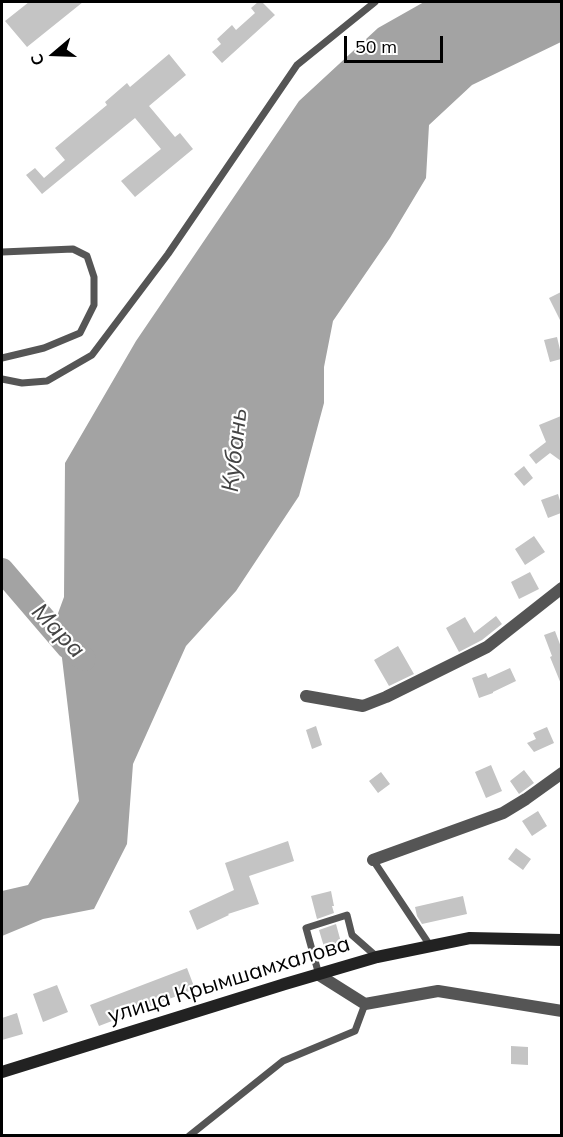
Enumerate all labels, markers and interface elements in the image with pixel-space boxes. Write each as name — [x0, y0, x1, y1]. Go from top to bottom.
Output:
north arrow — [24, 24, 84, 84]
scale bar — [347, 24, 446, 62]
text: 50 m — [355, 35, 397, 58]
text: С — [26, 51, 48, 68]
water label: Кубань — [216, 407, 254, 493]
water label: Мара — [25, 598, 91, 664]
street label: улица Крымшамхалова — [105, 931, 353, 1029]

